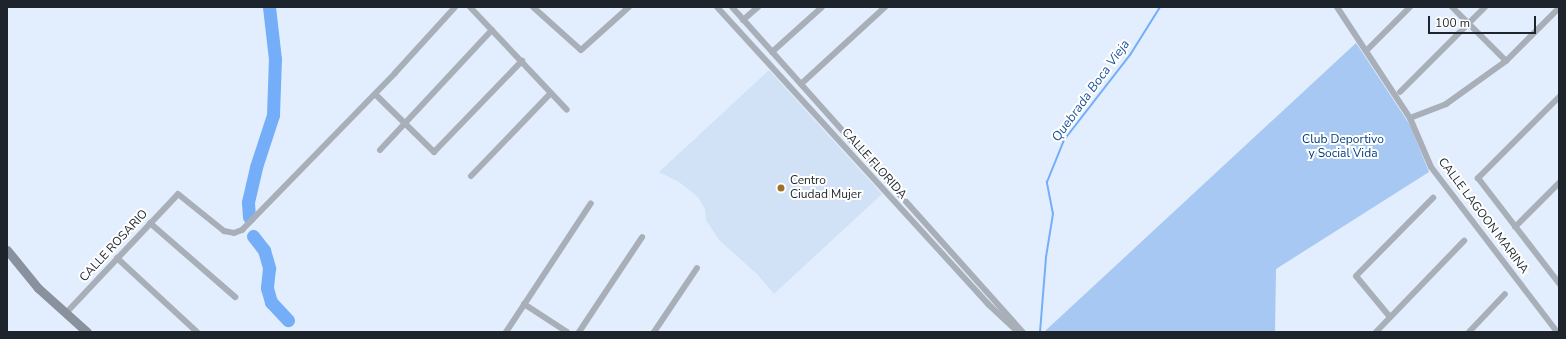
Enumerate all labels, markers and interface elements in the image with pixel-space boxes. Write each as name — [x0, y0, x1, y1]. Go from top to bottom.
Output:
scale bar — [1430, 8, 1538, 34]
text: 100 m — [1435, 15, 1470, 31]
water label: Quebrada Boca Vieja — [1049, 37, 1133, 145]
street label: CALLE FLORIDA — [838, 126, 910, 202]
park label: Club Deportivo y Social Vida — [1302, 133, 1384, 161]
street label: CALLE LAGOON MARINA — [1435, 155, 1531, 277]
place label: Centro Ciudad Mujer — [790, 174, 862, 202]
marker: Centro Ciudad Mujer — [775, 182, 787, 194]
street label: CALLE ROSARIO — [77, 207, 151, 285]

